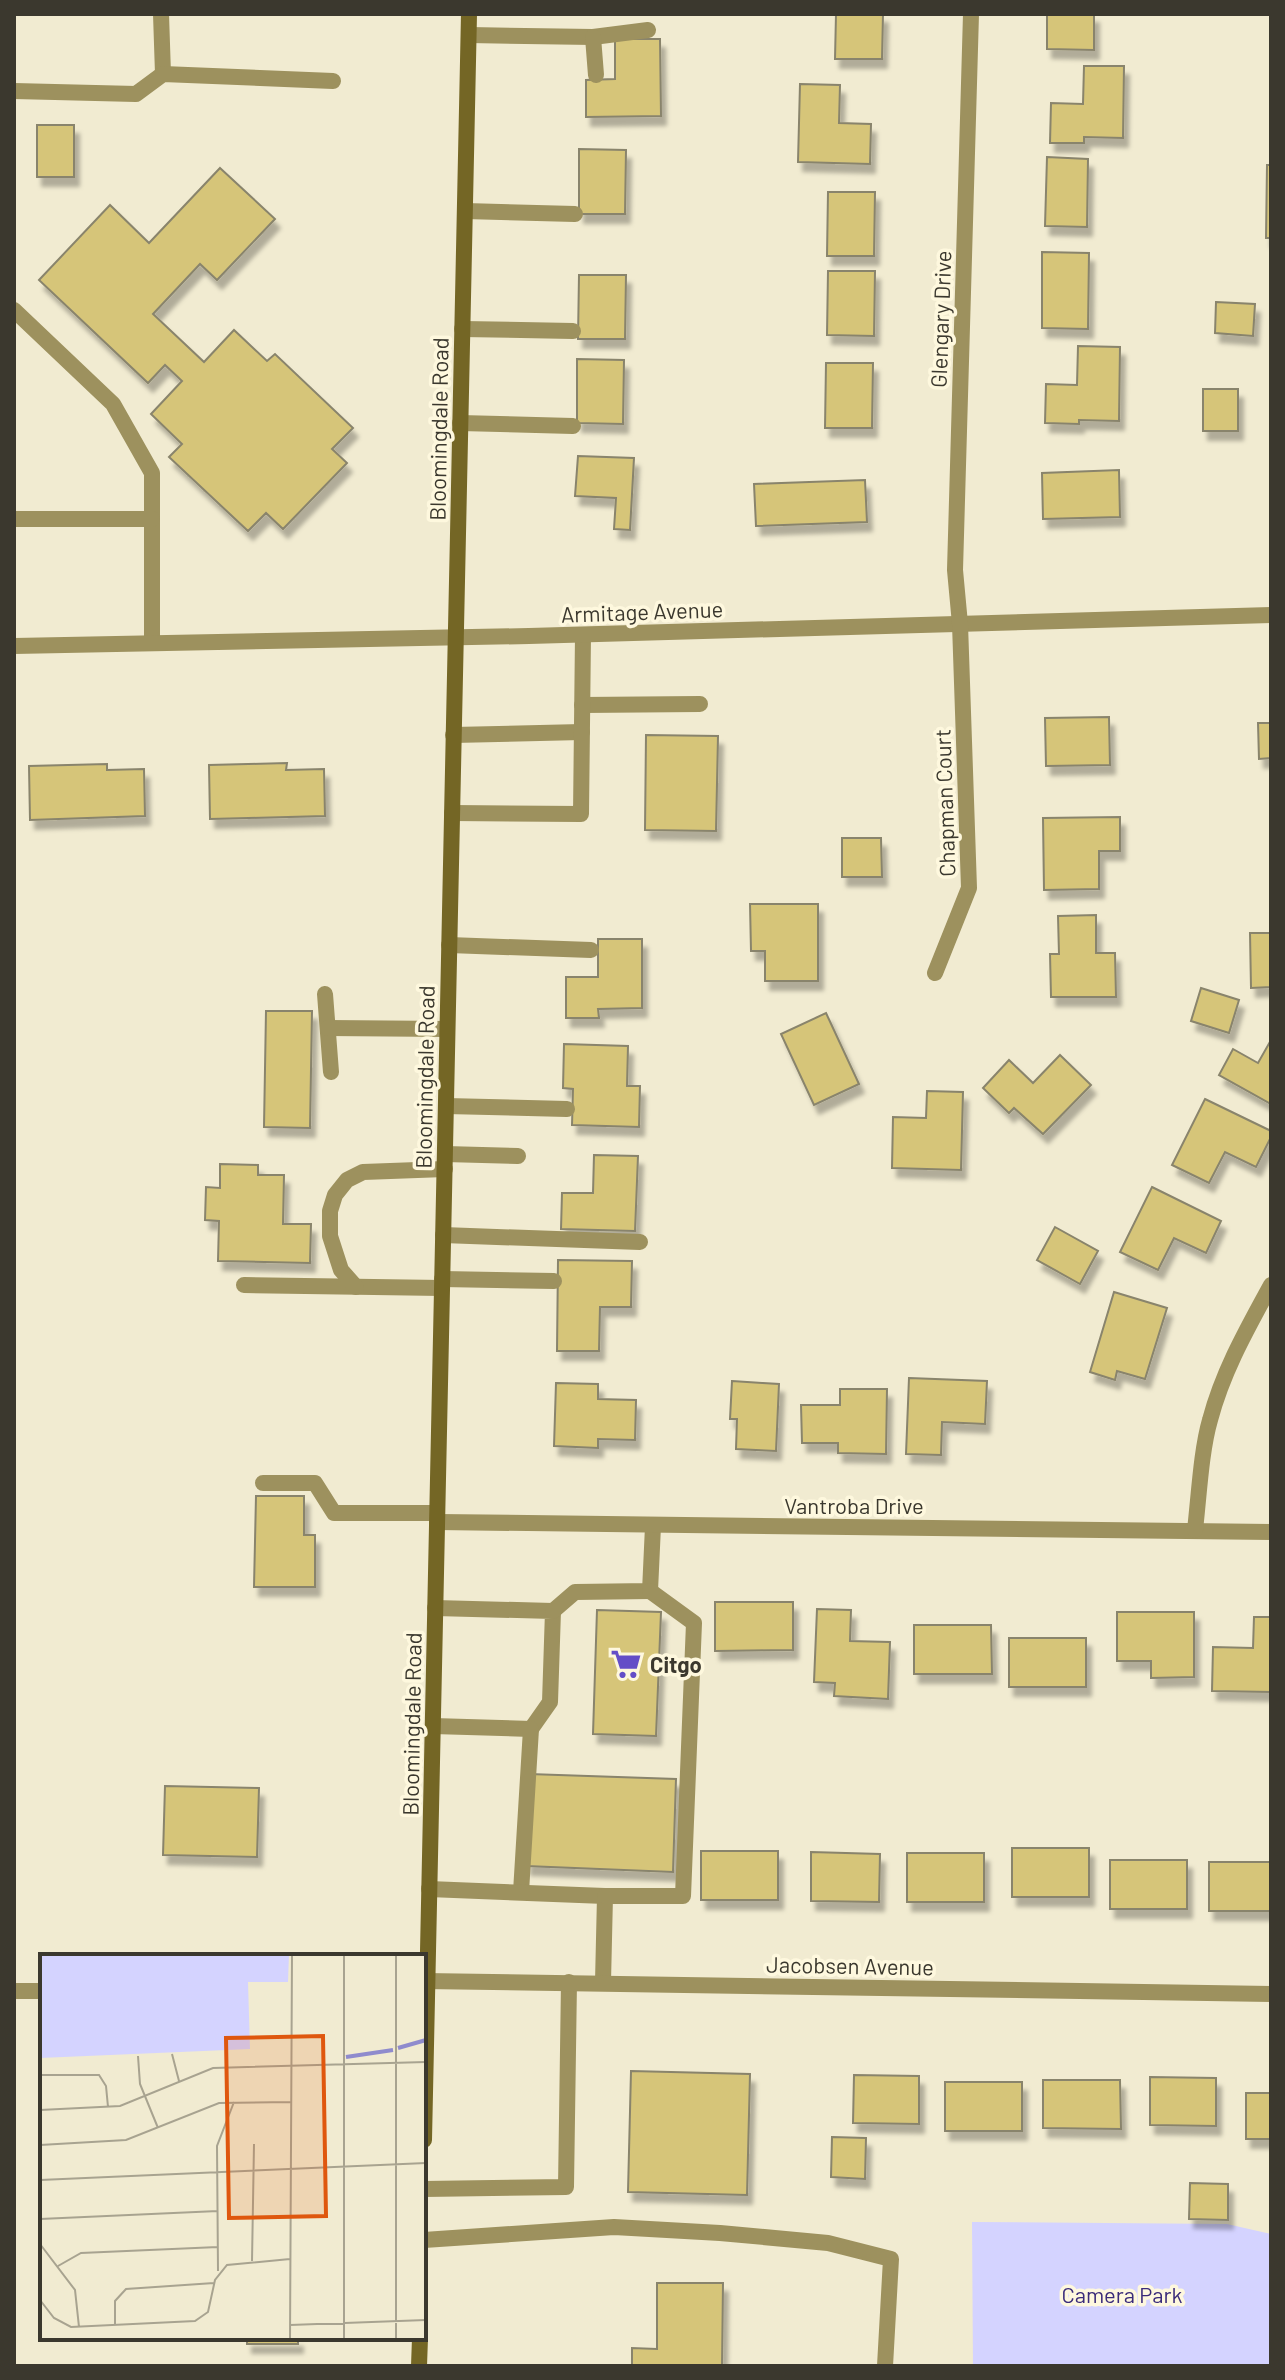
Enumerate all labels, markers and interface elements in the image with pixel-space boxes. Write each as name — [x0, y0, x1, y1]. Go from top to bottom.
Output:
street label: Glengary Drive — [925, 250, 955, 388]
street label: Bloomingdale Road — [423, 337, 453, 521]
street label: Armitage Avenue — [560, 595, 724, 627]
street label: Chapman Court — [928, 729, 960, 877]
street label: Bloomingdale Road — [409, 985, 439, 1169]
street label: Vantroba Drive — [784, 1492, 924, 1518]
street label: Bloomingdale Road — [396, 1632, 426, 1816]
supermarket icon: Citgo — [609, 1647, 643, 1681]
place label: Citgo — [650, 1651, 702, 1677]
street label: Jacobsen Avenue — [766, 1951, 934, 1979]
inset map — [40, 1954, 426, 2340]
park label: Camera Park — [1061, 2281, 1183, 2307]

